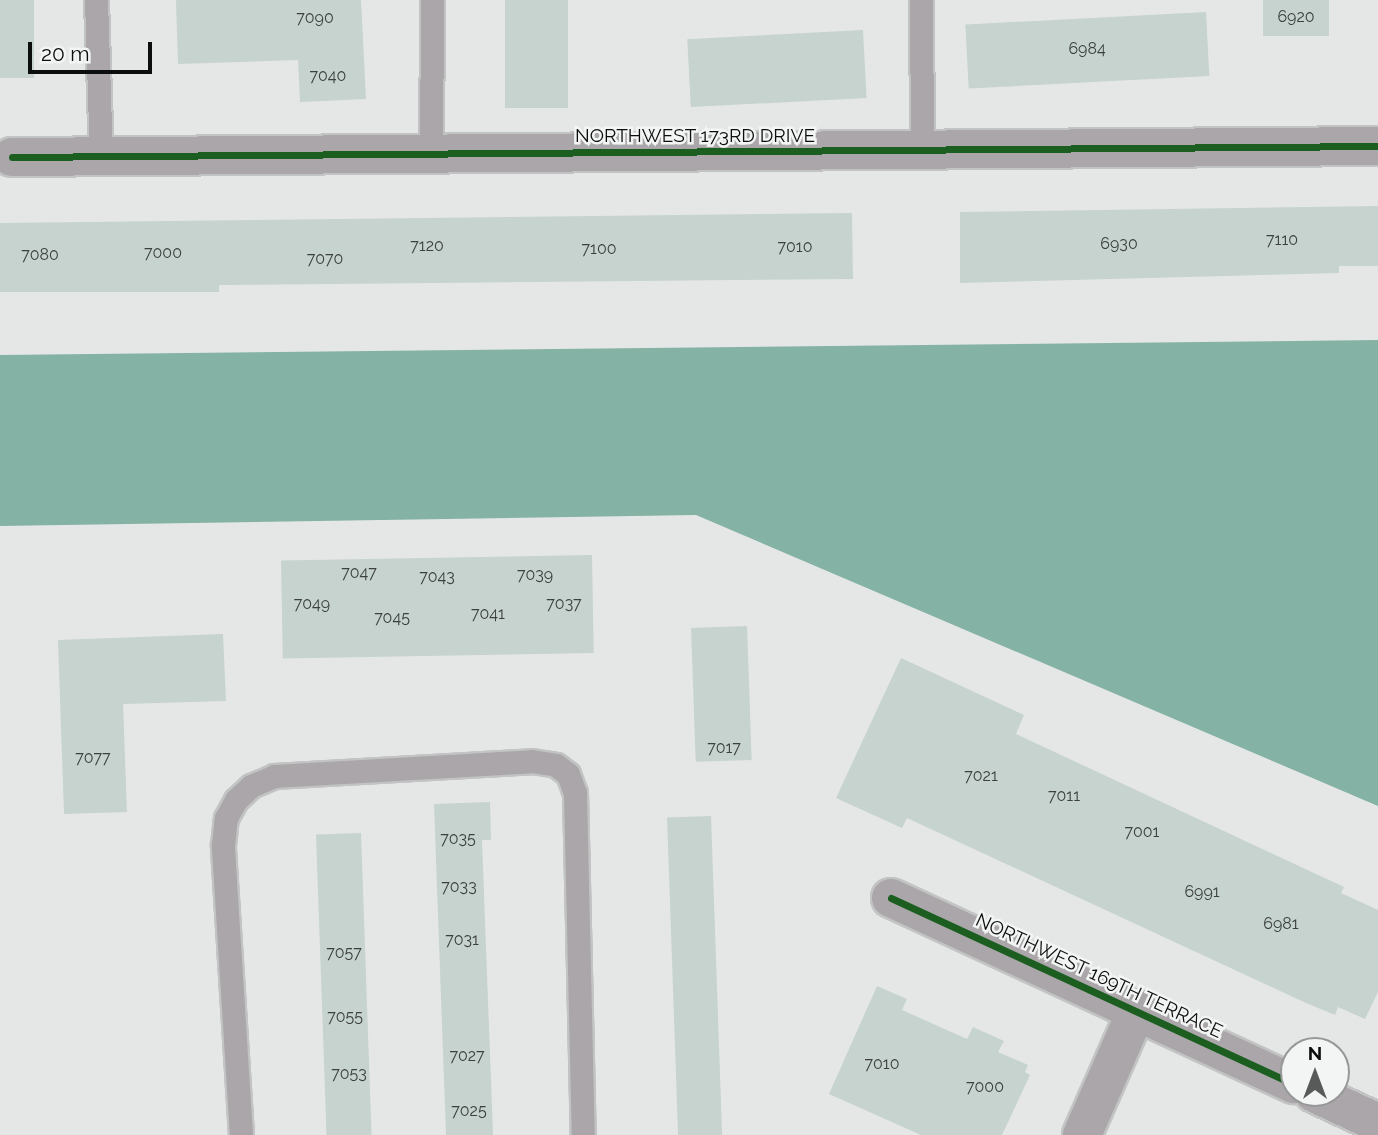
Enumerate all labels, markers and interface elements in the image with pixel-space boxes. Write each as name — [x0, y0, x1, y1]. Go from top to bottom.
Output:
house number: 6920 — [1277, 7, 1315, 27]
house number: 7090 — [296, 8, 334, 28]
scale bar — [32, 28, 156, 72]
house number: 6984 — [1068, 39, 1106, 59]
text: 20 m — [41, 41, 89, 66]
house number: 7040 — [310, 66, 346, 86]
street label: NORTHWEST 173RD DRIVE — [575, 125, 815, 147]
house number: 7110 — [1266, 230, 1298, 250]
house number: 6930 — [1100, 234, 1138, 254]
house number: 7120 — [410, 236, 444, 256]
house number: 7010 — [778, 237, 812, 257]
house number: 7100 — [582, 239, 616, 259]
house number: 7000 — [144, 243, 182, 263]
house number: 7080 — [21, 245, 59, 265]
house number: 7070 — [307, 249, 343, 269]
house number: 7047 — [341, 563, 377, 583]
house number: 7039 — [517, 565, 553, 585]
house number: 7043 — [419, 567, 455, 587]
house number: 7049 — [294, 594, 330, 614]
house number: 7037 — [546, 594, 582, 614]
house number: 7041 — [471, 604, 505, 624]
house number: 7045 — [374, 608, 410, 628]
house number: 7017 — [707, 738, 741, 758]
house number: 7077 — [75, 748, 111, 768]
house number: 7021 — [964, 766, 998, 786]
house number: 7011 — [1048, 786, 1080, 806]
house number: 7001 — [1125, 822, 1159, 842]
house number: 7035 — [440, 829, 476, 849]
house number: 7033 — [441, 877, 477, 897]
house number: 6991 — [1184, 882, 1220, 902]
street label: NORTHWEST 169TH TERRACE — [971, 908, 1227, 1044]
house number: 6981 — [1263, 914, 1299, 934]
house number: 7031 — [445, 930, 479, 950]
house number: 7057 — [326, 943, 362, 963]
house number: 7055 — [327, 1007, 363, 1027]
north arrow — [1280, 1037, 1350, 1107]
text: N — [1308, 1042, 1322, 1064]
house number: 7027 — [449, 1046, 485, 1066]
house number: 7010 — [865, 1054, 899, 1074]
house number: 7053 — [331, 1064, 367, 1084]
house number: 7000 — [966, 1077, 1004, 1097]
house number: 7025 — [451, 1101, 487, 1121]

